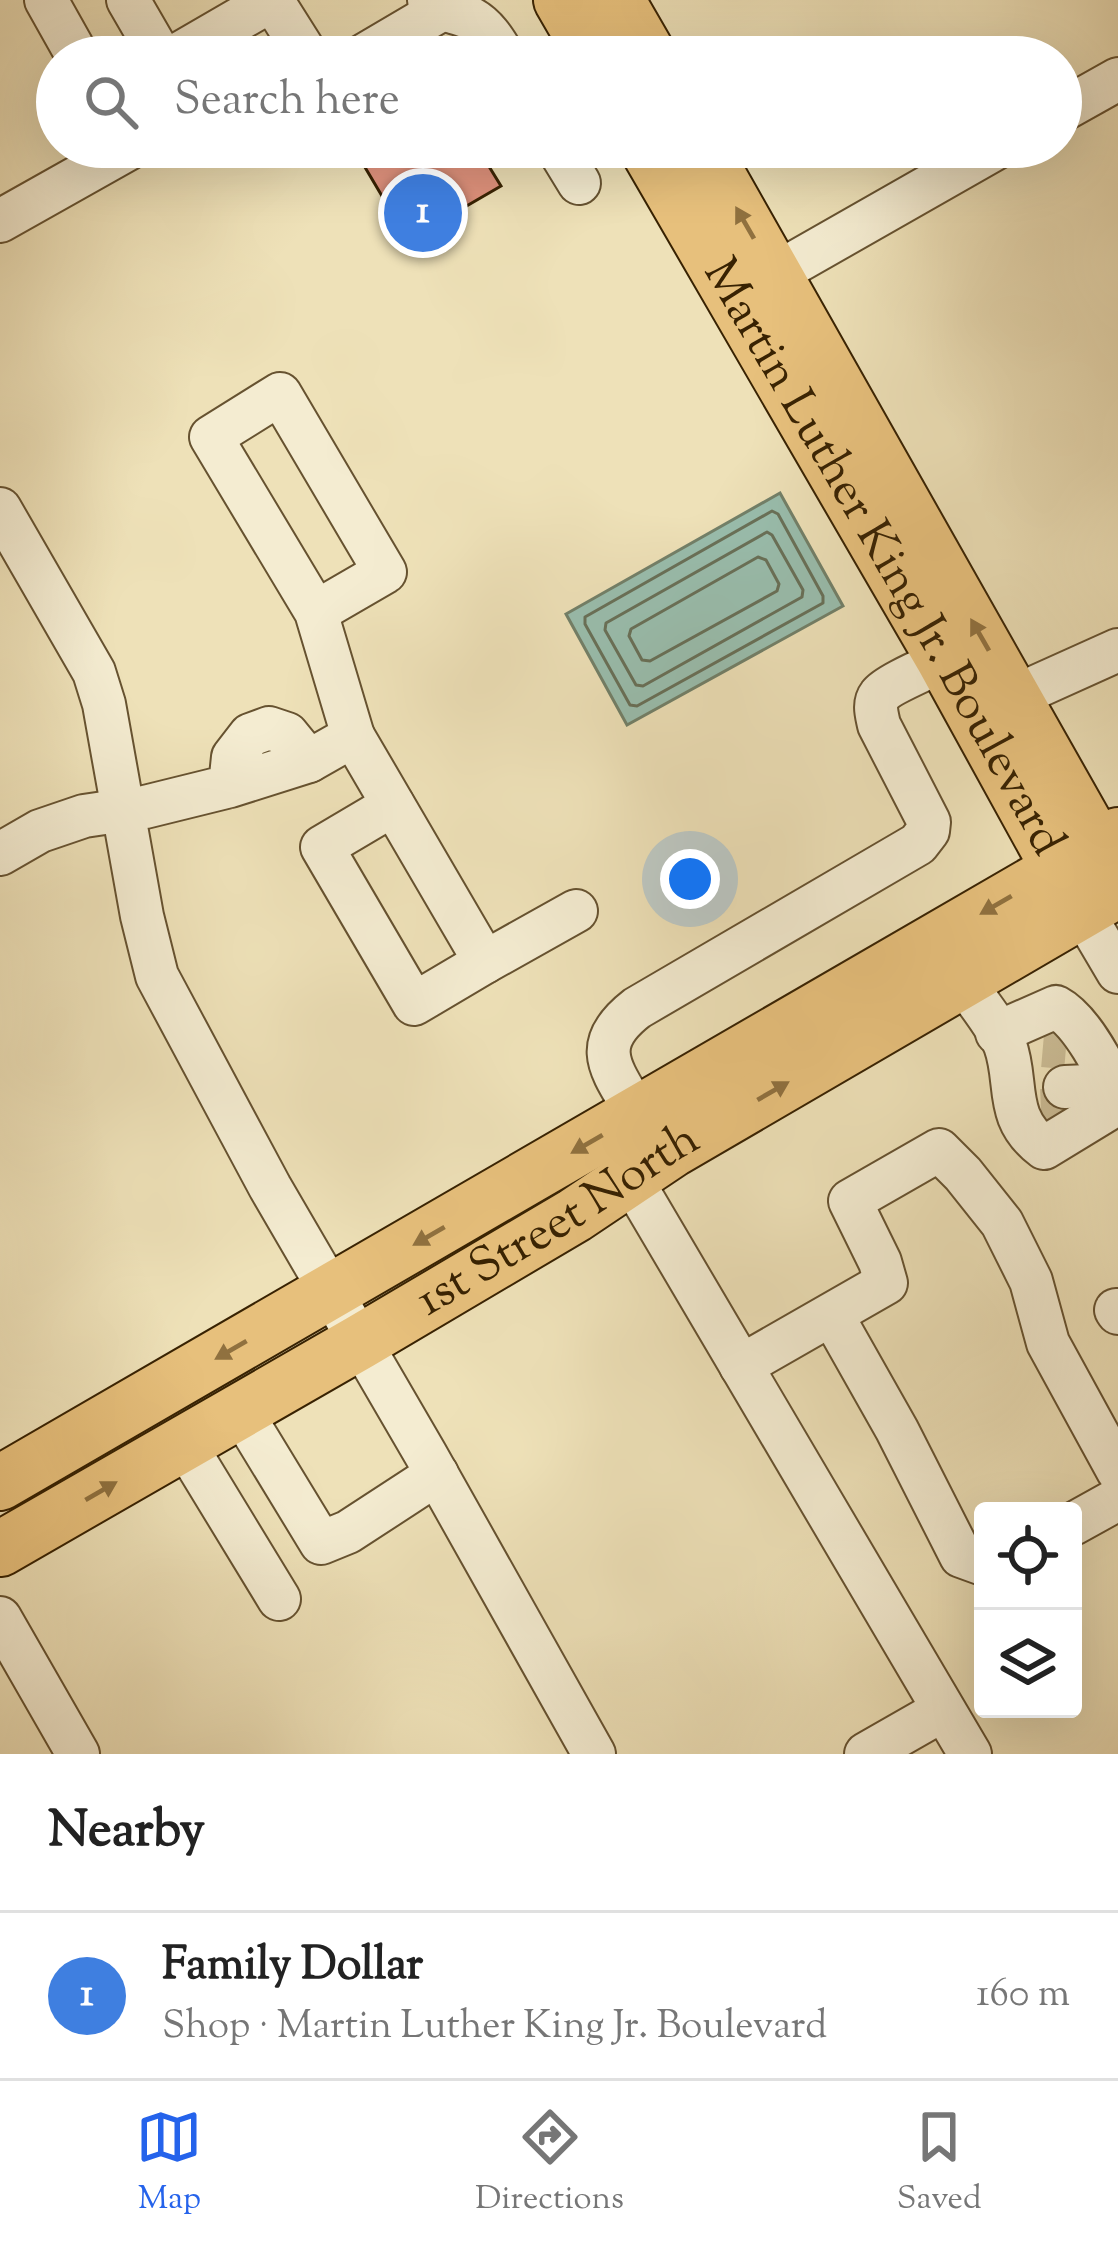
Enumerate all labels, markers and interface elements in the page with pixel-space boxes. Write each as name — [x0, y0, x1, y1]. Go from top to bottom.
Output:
search box — [36, 36, 1082, 168]
icon: search — [78, 69, 144, 135]
text: Search here — [174, 70, 400, 135]
pin: 1 — [384, 168, 462, 258]
one-way arrow — [736, 206, 757, 239]
street label: Martin Luther King Jr. Boulevard — [684, 246, 1080, 869]
one-way arrow — [970, 618, 991, 651]
your location — [660, 849, 720, 909]
one-way arrow — [979, 893, 1013, 914]
one-way arrow — [756, 1082, 790, 1103]
street label: 1st Street North — [404, 1106, 713, 1335]
one-way arrow — [570, 1133, 604, 1154]
one-way arrow — [413, 1224, 446, 1245]
one-way arrow — [214, 1339, 248, 1360]
one-way arrow — [85, 1481, 118, 1502]
map controls — [974, 1502, 1082, 1718]
button: locate — [974, 1502, 1082, 1610]
button: layers — [974, 1610, 1082, 1718]
text: Nearby — [48, 1796, 205, 1869]
text: Family Dollar — [162, 1935, 423, 2000]
text: 1 — [80, 1968, 94, 2024]
text: 160 m — [976, 1968, 1070, 2024]
text: Shop · Martin Luther King Jr. Boulevard — [162, 2000, 827, 2056]
tab: Map — [136, 2104, 202, 2224]
tab: Directions — [475, 2104, 624, 2224]
tab: Saved — [897, 2104, 982, 2224]

